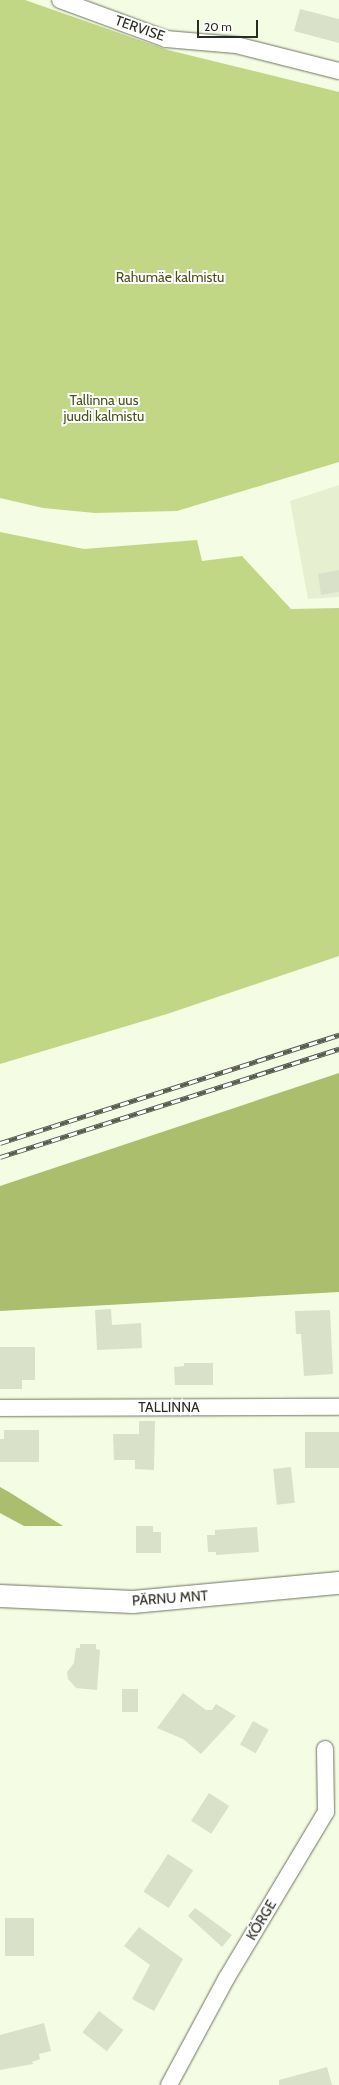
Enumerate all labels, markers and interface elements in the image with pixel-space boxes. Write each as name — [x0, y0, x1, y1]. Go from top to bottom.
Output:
street label: TERVISE — [113, 12, 167, 44]
scale bar — [199, 12, 260, 38]
text: 20 m — [204, 19, 232, 34]
park label: Rahumäe kalmistu — [116, 269, 224, 285]
park label: Tallinna uus juudi kalmistu — [64, 392, 144, 424]
street label: TALLINNA — [138, 1399, 200, 1415]
street label: PÄRNU MNT — [131, 1587, 209, 1609]
street label: KÕRGE — [242, 1897, 280, 1943]

